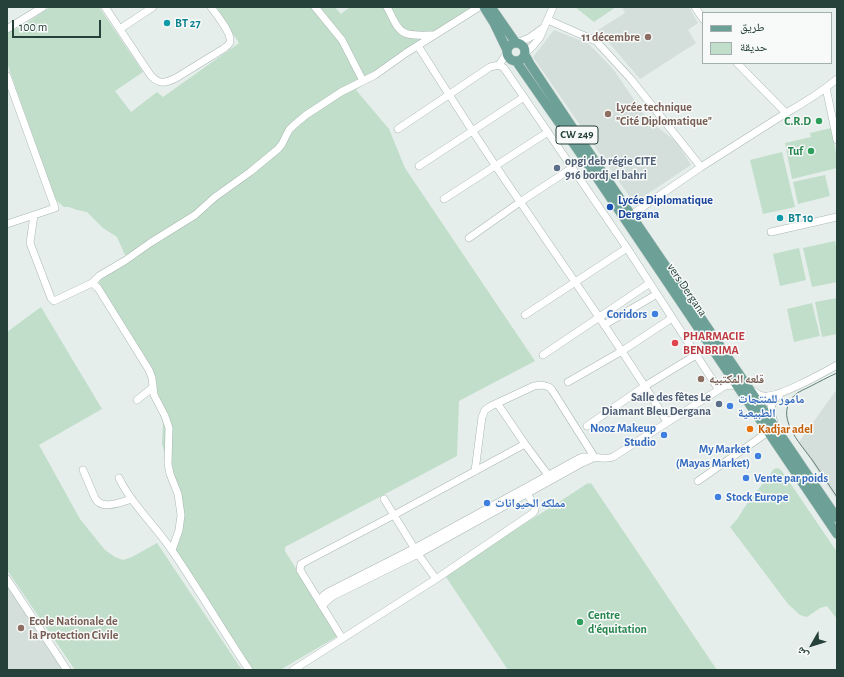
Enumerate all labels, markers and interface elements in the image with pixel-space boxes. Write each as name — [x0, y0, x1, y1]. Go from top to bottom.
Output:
scale bar — [14, 12, 103, 38]
legend — [702, 12, 832, 64]
place label: BT 27 — [175, 16, 201, 30]
marker: BT 27 — [162, 18, 172, 28]
text: 100 m — [19, 21, 47, 33]
text: طريق — [740, 21, 765, 33]
place label: 11 décembre — [582, 30, 640, 44]
marker: 11 décembre — [643, 32, 653, 42]
text: حديقة — [740, 41, 768, 53]
place label: Lycée technique "Cité Diplomatique" — [616, 100, 712, 128]
marker: Lycée technique "Cité Diplomatique" — [603, 109, 613, 119]
place label: C.R.D — [784, 114, 811, 128]
marker: C.R.D — [814, 116, 824, 126]
road number: CW 249 — [556, 126, 598, 144]
place label: Tuf — [788, 144, 803, 158]
marker: Tuf — [806, 146, 816, 156]
place label: opgi deb régie CITE 916 bordj el bahri — [565, 154, 656, 182]
marker: opgi deb régie CITE 916 bordj el bahri — [552, 163, 562, 173]
place label: Lycée Diplomatique Dergana — [618, 193, 713, 221]
marker: Lycée Diplomatique Dergana — [605, 202, 615, 212]
place label: BT 10 — [788, 211, 813, 225]
marker: BT 10 — [775, 213, 785, 223]
street label: vers Dergana — [664, 261, 710, 319]
place label: Coridors — [607, 307, 647, 321]
marker: Coridors — [650, 309, 660, 319]
place label: PHARMACIE BENBRIMA — [683, 329, 745, 357]
marker: PHARMACIE BENBRIMA — [670, 338, 680, 348]
place label: قلعه المكتبيه — [709, 372, 764, 386]
marker: قلعه المكتبيه — [696, 374, 706, 384]
place label: Salle des fêtes Le Diamant Bleu Dergana — [602, 390, 711, 418]
place label: مامور للمنتجات الطبيعية — [738, 392, 804, 420]
marker: Salle des fêtes Le Diamant Bleu Dergana — [714, 399, 724, 409]
marker: مامور للمنتجات الطبيعية — [725, 401, 735, 411]
place label: Nooz Makeup Studio — [590, 421, 656, 449]
place label: Kadjar adel — [758, 422, 813, 436]
marker: Kadjar adel — [745, 424, 755, 434]
marker: Nooz Makeup Studio — [659, 430, 669, 440]
place label: My Market (Mayas Market) — [676, 442, 750, 470]
marker: My Market (Mayas Market) — [753, 451, 763, 461]
place label: Vente par poids — [754, 471, 828, 485]
marker: Vente par poids — [741, 473, 751, 483]
place label: Stock Europe — [726, 490, 788, 504]
marker: Stock Europe — [713, 492, 723, 502]
place label: مملكه الحيوانات — [495, 496, 565, 510]
marker: مملكه الحيوانات — [482, 498, 492, 508]
place label: Centre d'équitation — [588, 608, 647, 636]
place label: Ecole Nationale de la Protection Civile — [29, 614, 118, 642]
marker: Centre d'équitation — [575, 617, 585, 627]
marker: Ecole Nationale de la Protection Civile — [16, 623, 26, 633]
north arrow — [792, 625, 832, 665]
text: ش — [794, 645, 810, 661]

